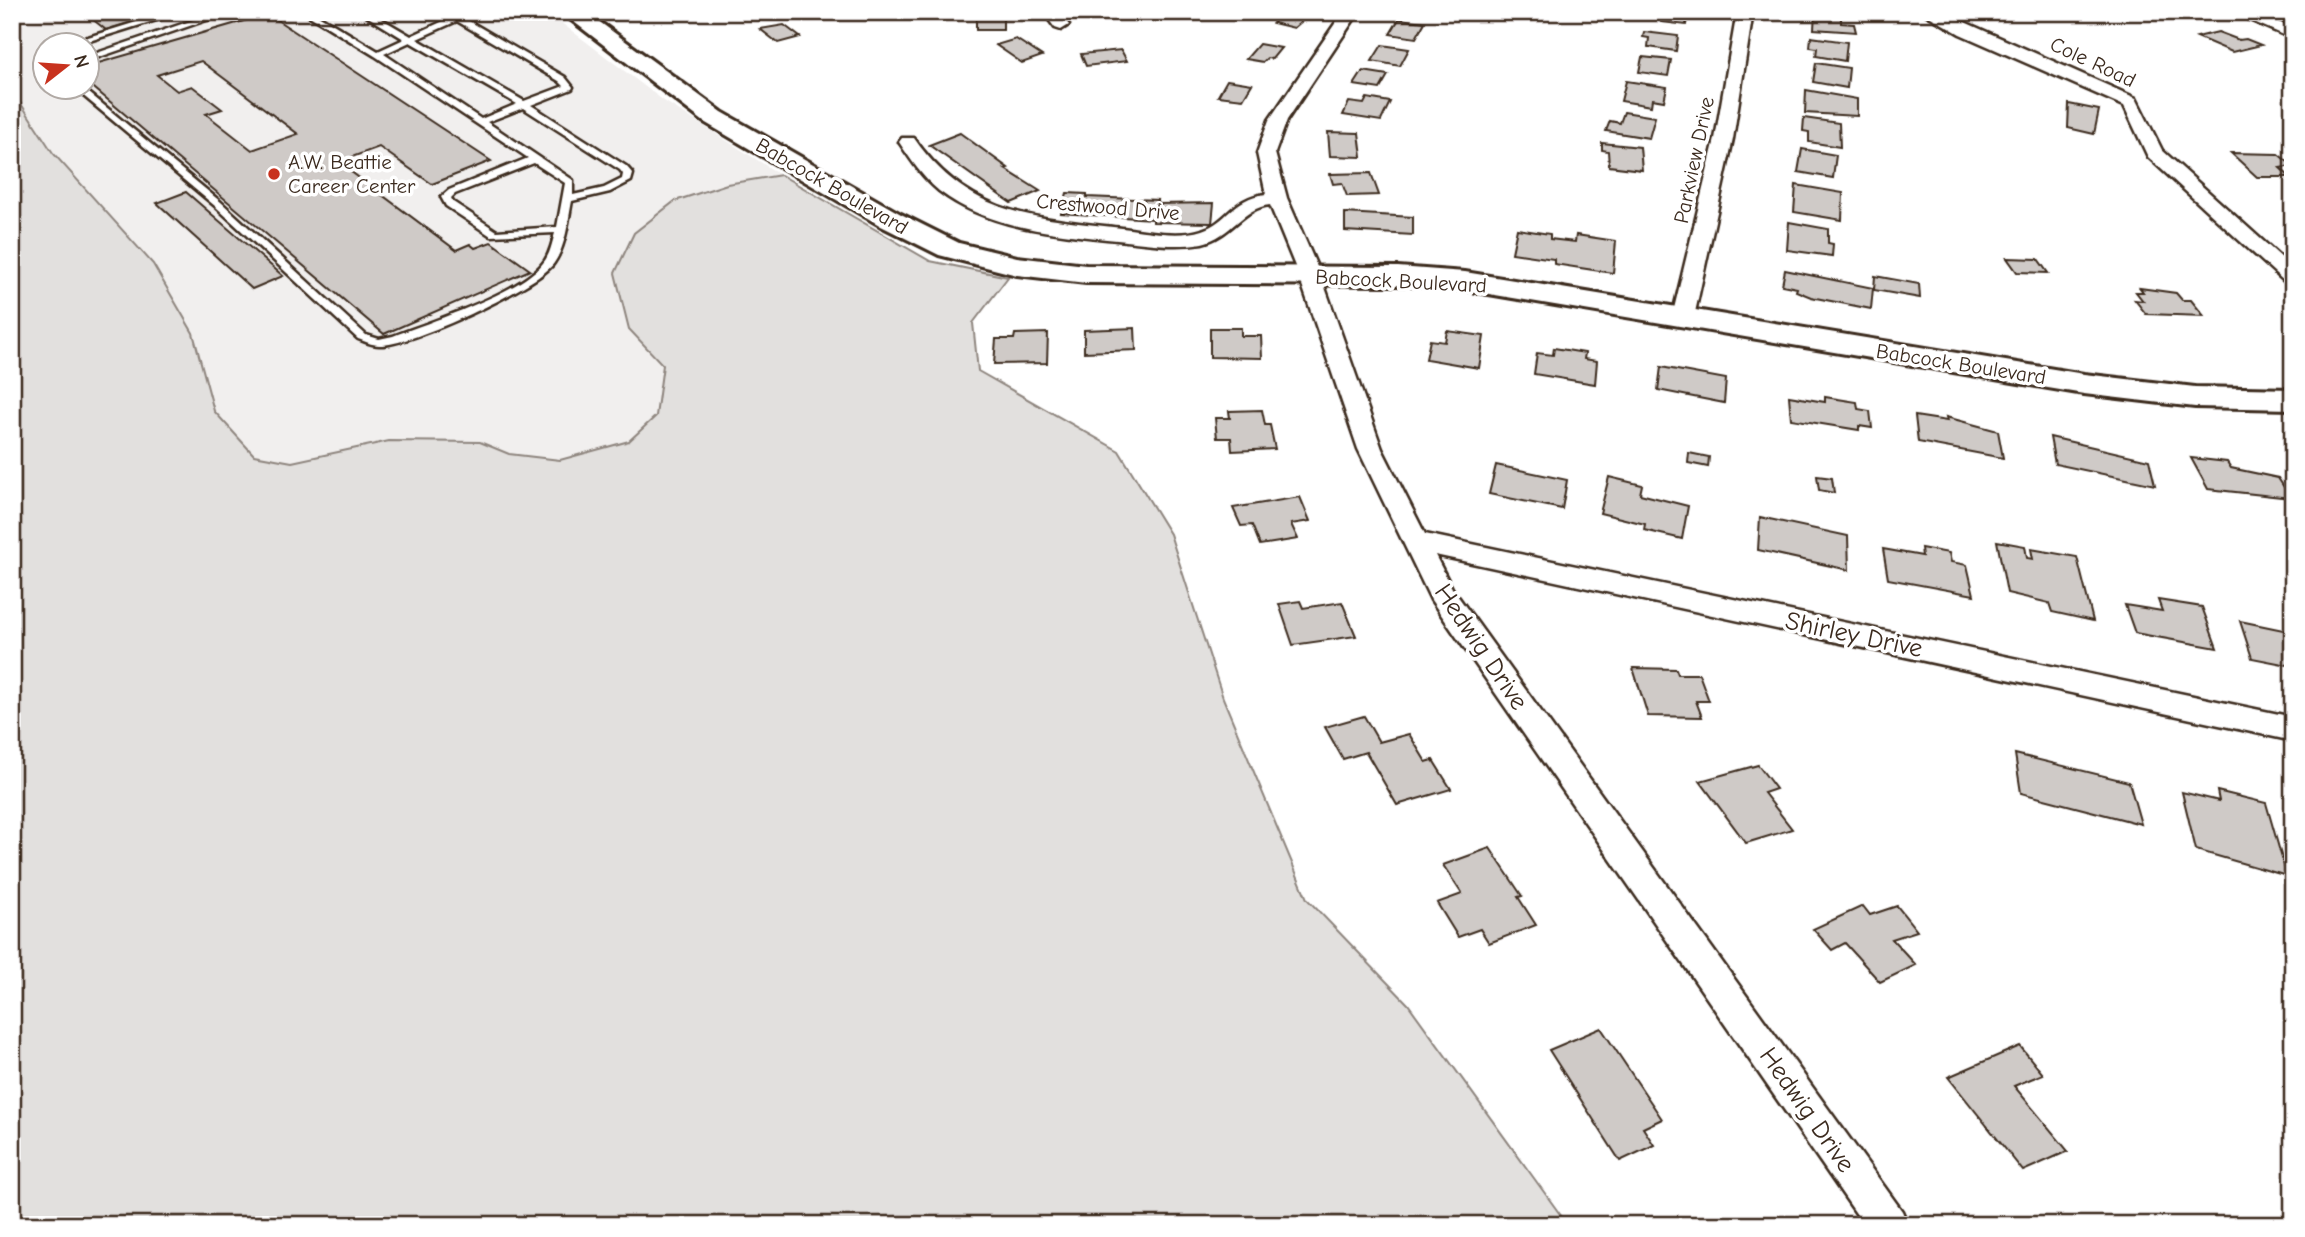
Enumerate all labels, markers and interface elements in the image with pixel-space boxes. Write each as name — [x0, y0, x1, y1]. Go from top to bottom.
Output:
north arrow — [32, 32, 102, 102]
street label: Cole Road — [2046, 32, 2140, 92]
text: N — [69, 52, 94, 70]
street label: Parkview Drive — [1669, 94, 1719, 226]
street label: Babcock Boulevard — [752, 133, 912, 239]
place label: A.W. Beattie Career Center — [288, 150, 416, 198]
marker: A.W. Beattie Career Center — [266, 166, 282, 182]
street label: Crestwood Drive — [1035, 189, 1181, 225]
street label: Babcock Boulevard — [1315, 265, 1487, 297]
street label: Babcock Boulevard — [1874, 339, 2048, 389]
street label: Hedwig Drive — [1428, 578, 1534, 716]
street label: Shirley Drive — [1783, 606, 1925, 664]
street label: Hedwig Drive — [1753, 1042, 1861, 1178]

